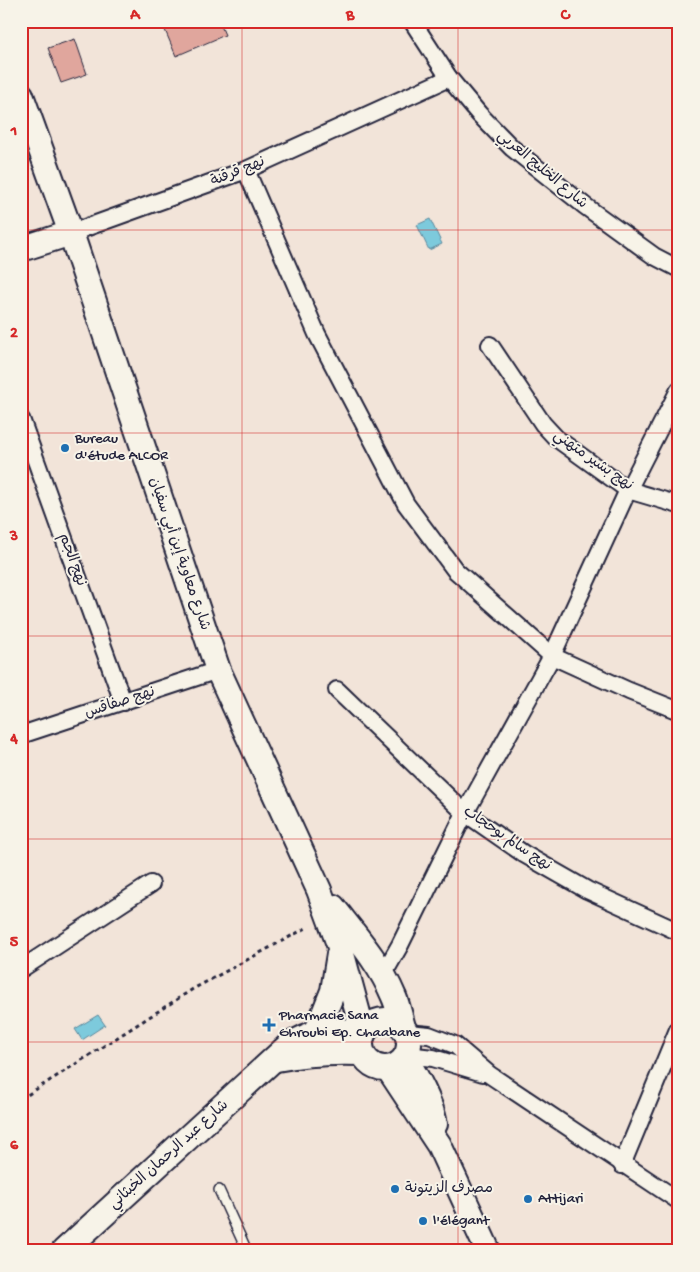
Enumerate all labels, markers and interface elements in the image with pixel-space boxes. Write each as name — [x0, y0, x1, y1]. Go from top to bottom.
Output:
text: A — [129, 7, 141, 26]
text: B — [345, 7, 355, 26]
text: C — [560, 7, 571, 26]
text: 1 — [10, 123, 17, 142]
street label: شارع الخليج العربي — [492, 127, 591, 215]
street label: نهج قرقنة — [208, 153, 268, 191]
text: 2 — [10, 325, 18, 344]
street label: نهج بشير متهني — [548, 427, 637, 497]
place label: Bureau d'étude ALCOR — [74, 430, 169, 465]
marker: Bureau d'étude ALCOR — [59, 442, 71, 454]
street label: شارع معاوية إبن أبي سفيان — [142, 475, 216, 633]
text: 3 — [9, 528, 18, 547]
street label: نهج الجم — [53, 531, 90, 589]
street label: نهج صفاقس — [83, 683, 157, 723]
text: 4 — [9, 731, 18, 750]
street label: نهج سالم بوحجاب — [459, 803, 555, 875]
text: 5 — [10, 934, 19, 953]
place label: Pharmacie Sana Ghroubi Ep. Chaabane — [278, 1007, 421, 1042]
marker: Pharmacie Sana Ghroubi Ep. Chaabane — [263, 1019, 275, 1031]
street label: شارع عبد الرحمان الخبثاني — [105, 1096, 234, 1215]
text: 6 — [10, 1137, 19, 1156]
place label: مصرف الزيتونة — [405, 1180, 493, 1198]
marker: مصرف الزيتونة — [389, 1183, 401, 1195]
place label: Attijari — [538, 1190, 584, 1208]
marker: Attijari — [522, 1193, 534, 1205]
place label: l'élégant — [433, 1212, 491, 1230]
marker: l'élégant — [417, 1215, 429, 1227]

